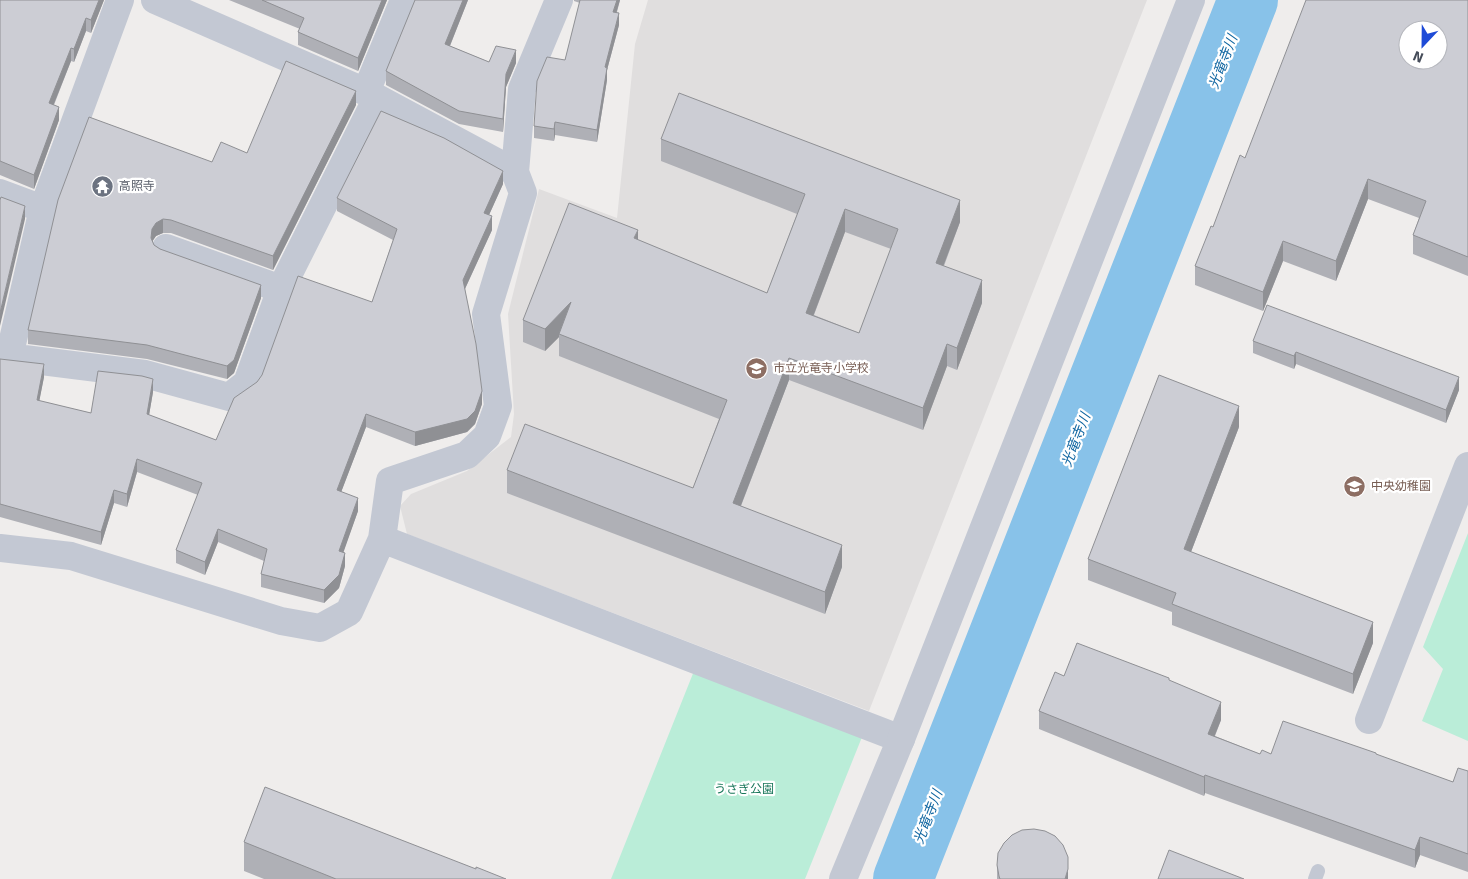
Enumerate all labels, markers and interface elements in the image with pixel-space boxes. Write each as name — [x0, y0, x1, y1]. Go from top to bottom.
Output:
north arrow — [1398, 20, 1448, 70]
water label: 光竜寺川 — [1205, 31, 1242, 91]
text: N — [1411, 47, 1426, 66]
temple icon: 高照寺 — [91, 174, 115, 198]
place label: 高照寺 — [119, 179, 155, 194]
school or university icon: 市立光竜寺小学校 — [745, 356, 769, 380]
place label: 市立光竜寺小学校 — [773, 361, 869, 376]
water label: 光竜寺川 — [1058, 409, 1095, 469]
school or university icon: 中央幼稚園 — [1343, 474, 1367, 498]
place label: 中央幼稚園 — [1371, 479, 1431, 494]
park label: うさぎ公園 — [714, 782, 774, 797]
water label: 光竜寺川 — [910, 786, 947, 846]

